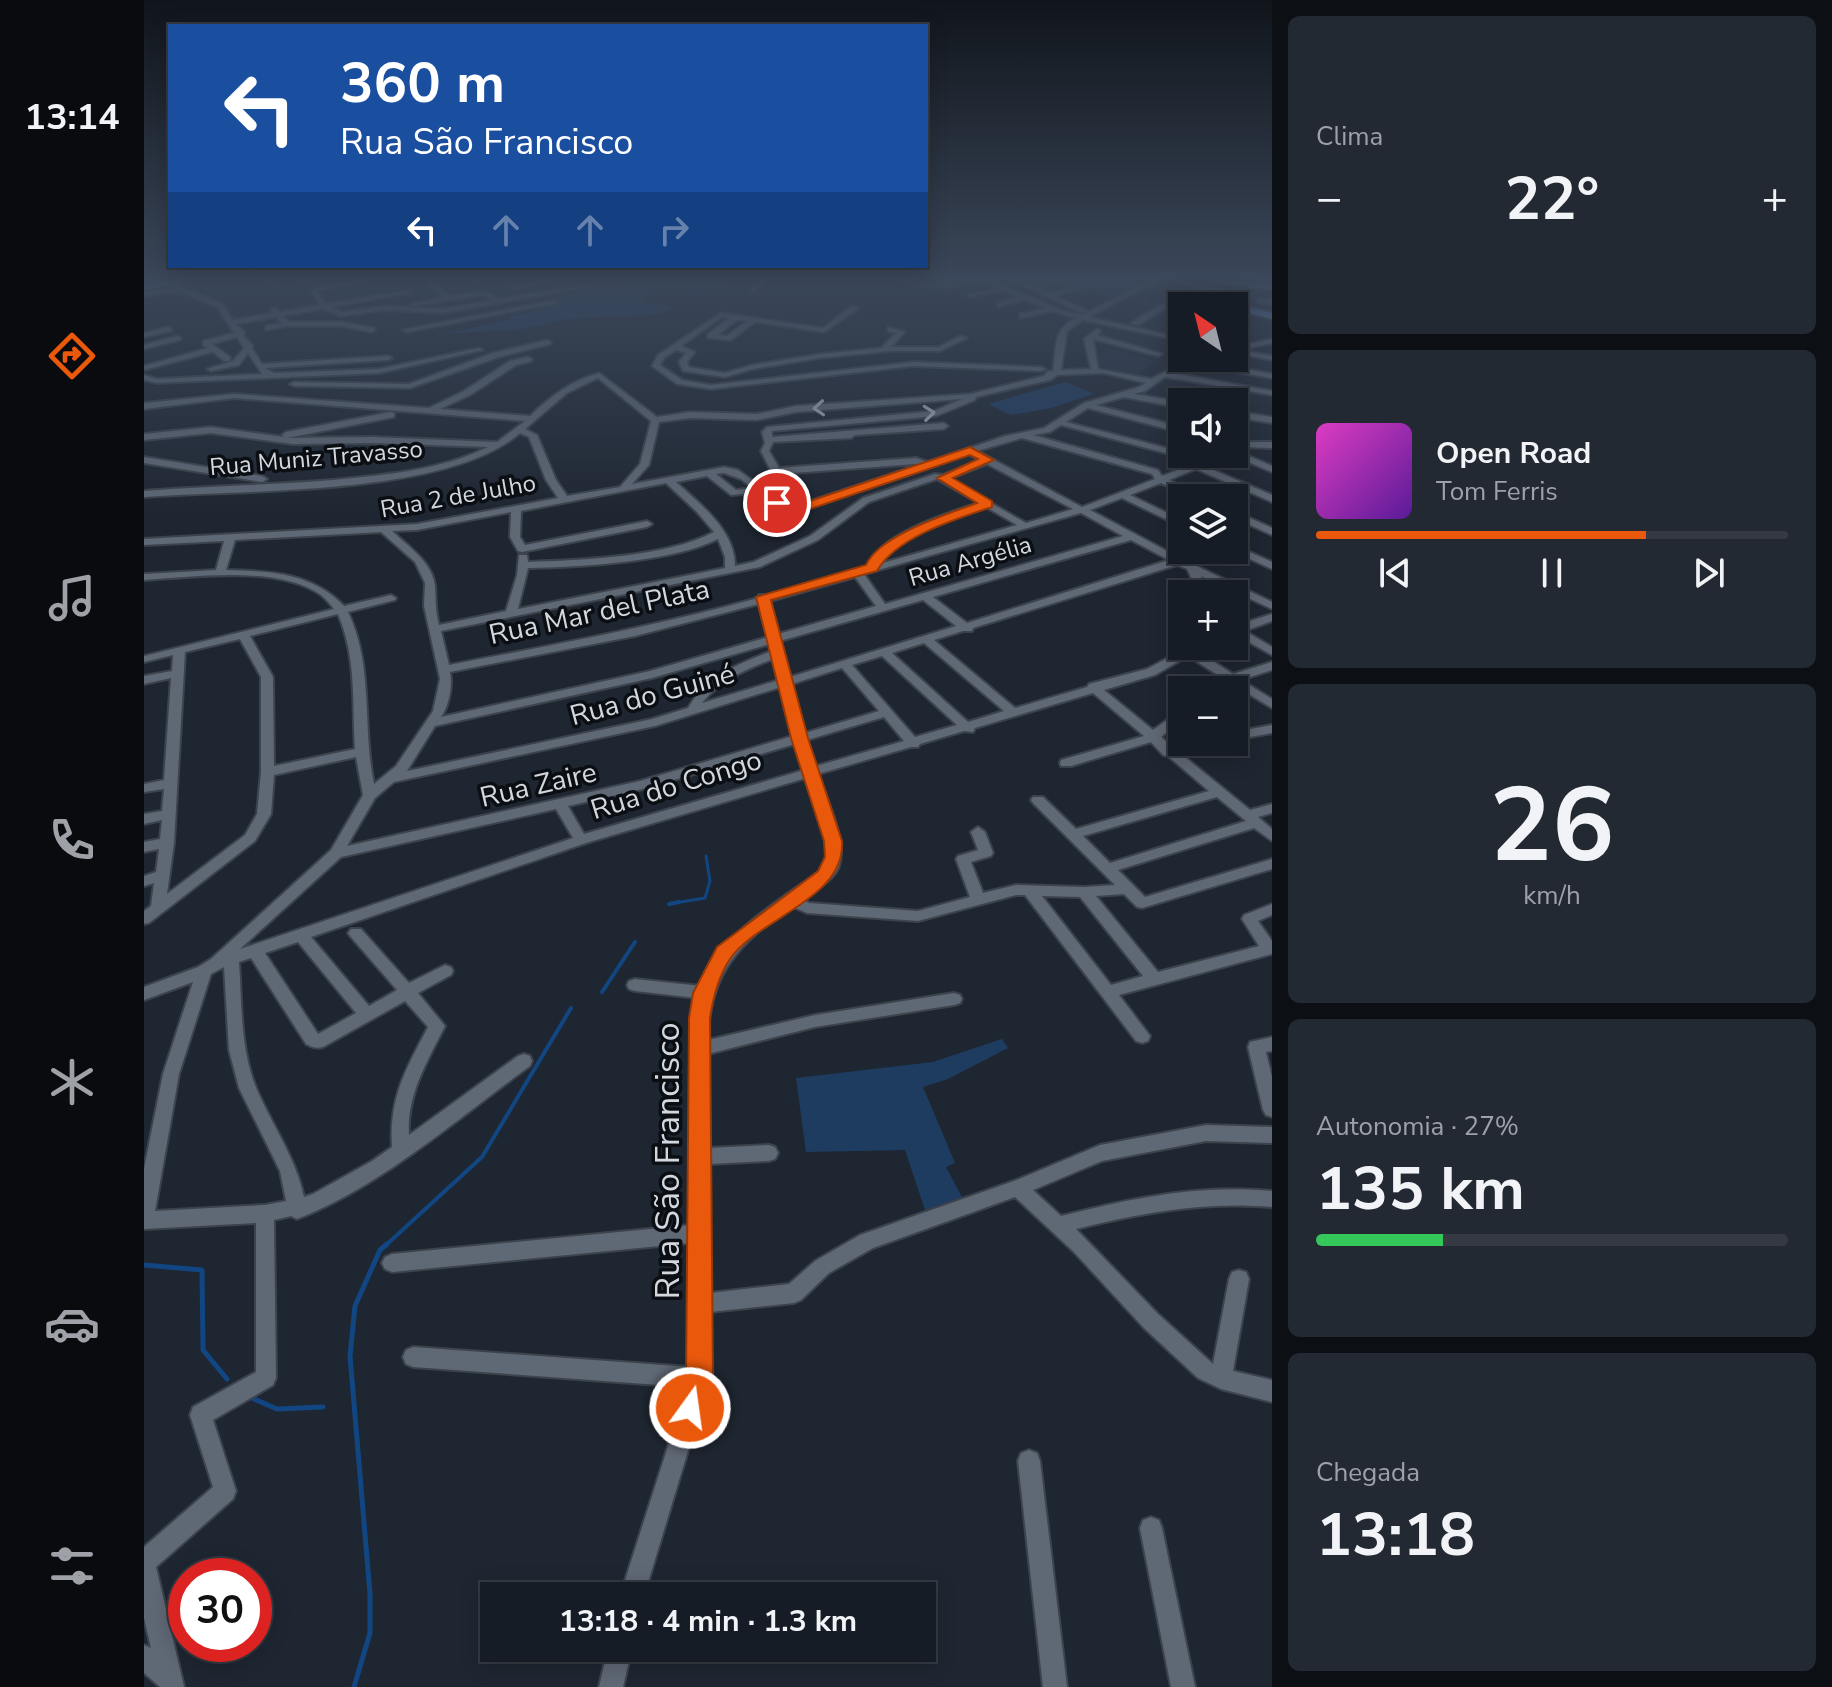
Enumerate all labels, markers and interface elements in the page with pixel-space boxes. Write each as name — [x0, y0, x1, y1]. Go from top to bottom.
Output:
text: 360 m — [340, 45, 505, 122]
icon: left — [208, 56, 312, 160]
text: 13:14 — [24, 93, 120, 142]
text: Rua São Francisco — [340, 118, 633, 167]
text: Clima — [1316, 119, 1383, 154]
text: 22° — [1505, 158, 1599, 240]
text: − — [1316, 169, 1342, 229]
text: + — [1762, 169, 1788, 229]
icon: left — [400, 208, 444, 252]
icon: ahead — [484, 208, 528, 252]
icon: ahead — [568, 208, 612, 252]
icon: right — [652, 208, 696, 252]
north arrow — [1168, 292, 1248, 372]
map controls — [1168, 292, 1248, 756]
icon: directions — [44, 328, 100, 384]
button: sound — [1168, 388, 1248, 468]
one-way arrow — [812, 399, 825, 416]
one-way arrow — [923, 405, 936, 422]
street label: Rua Muniz Travasso — [208, 433, 424, 483]
text: Open Road — [1436, 433, 1591, 474]
street label: Rua 2 de Julho — [378, 467, 538, 525]
pin — [743, 469, 811, 537]
text: Tom Ferris — [1436, 474, 1558, 509]
icon: arrive — [755, 481, 799, 525]
button: layers — [1168, 484, 1248, 564]
street label: Rua Argélia — [905, 528, 1035, 594]
icon: previous — [1373, 551, 1417, 595]
icon: pause — [1530, 551, 1574, 595]
icon: next — [1687, 551, 1731, 595]
icon: music — [44, 570, 100, 626]
street label: Rua Mar del Plata — [485, 570, 713, 654]
button: + — [1168, 580, 1248, 660]
street label: Rua do Guiné — [566, 655, 739, 735]
button: − — [1168, 676, 1248, 756]
street label: Rua do Congo — [586, 741, 766, 829]
street label: Rua Zaire — [476, 753, 600, 817]
text: 26 — [1490, 755, 1614, 897]
icon: phone — [44, 812, 100, 868]
text: km/h — [1523, 878, 1581, 913]
street label: Rua São Francisco — [645, 1022, 691, 1300]
icon: climate — [44, 1054, 100, 1110]
text: Autonomia · 27% — [1316, 1109, 1519, 1144]
text: 135 km — [1316, 1148, 1525, 1230]
icon: car — [44, 1296, 100, 1352]
position arrow — [648, 1366, 732, 1450]
text: Chegada — [1316, 1455, 1420, 1490]
text: 13:18 — [1316, 1494, 1475, 1576]
icon: filters — [44, 1538, 100, 1594]
speed limit sign: 30 — [168, 1558, 272, 1662]
text: 13:18 · 4 min · 1.3 km — [559, 1601, 857, 1642]

